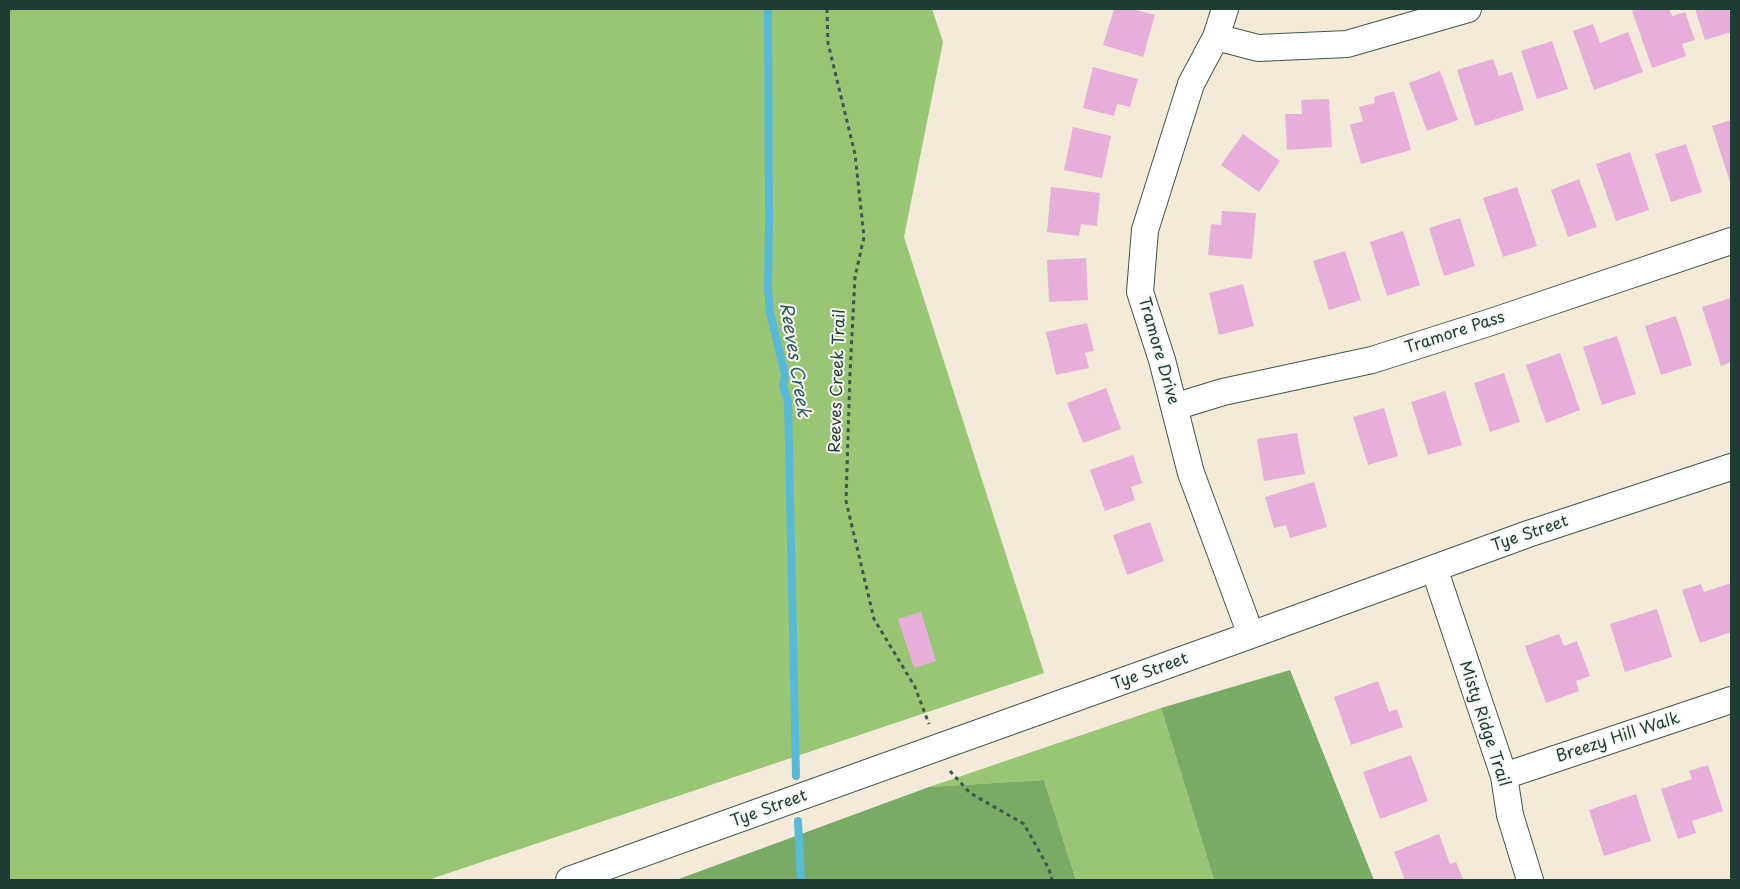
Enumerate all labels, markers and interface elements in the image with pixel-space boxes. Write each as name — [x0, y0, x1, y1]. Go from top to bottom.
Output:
street label: Tramore Drive — [1134, 295, 1182, 407]
water label: Reeves Creek — [774, 301, 814, 419]
street label: Tramore Pass — [1403, 308, 1507, 358]
street label: Reeves Creek Trail — [826, 309, 850, 453]
street label: Tye Street — [1489, 512, 1571, 556]
street label: Tye Street — [1109, 649, 1191, 695]
street label: Misty Ridge Trail — [1455, 659, 1513, 789]
street label: Breezy Hill Walk — [1554, 709, 1682, 767]
street label: Tye Street — [728, 786, 810, 832]

